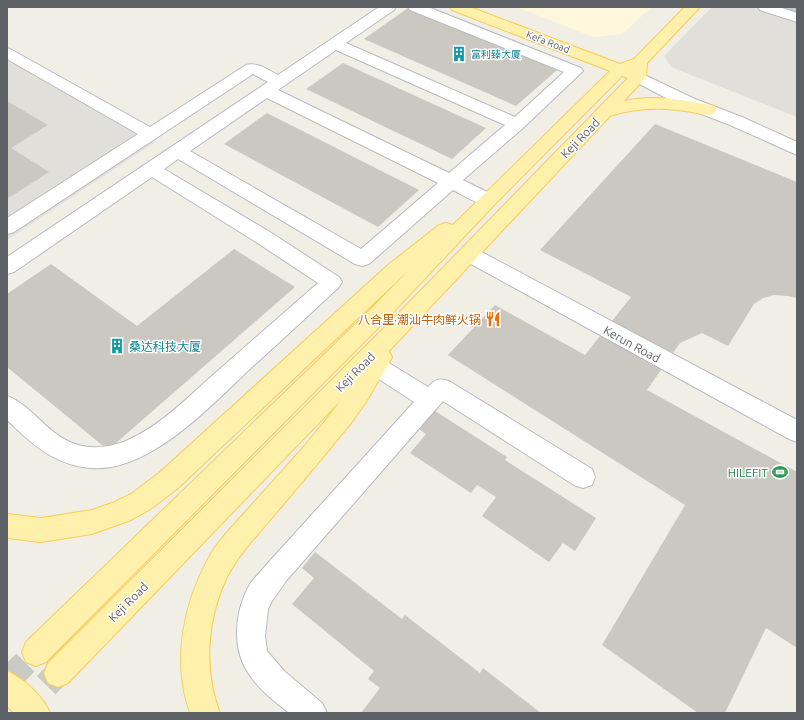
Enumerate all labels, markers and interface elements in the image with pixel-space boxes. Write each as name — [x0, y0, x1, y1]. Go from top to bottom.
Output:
street label: Kefa Road — [525, 29, 571, 55]
building icon: 富利臻大厦 — [450, 45, 468, 63]
place label: 富利臻大厦 — [471, 49, 521, 60]
street label: Keji Road — [558, 115, 602, 161]
restaurant icon: 八合里·潮汕牛肉鲜火锅 — [484, 310, 502, 328]
place label: 八合里·潮汕牛肉鲜火锅 — [358, 313, 481, 326]
street label: Kerun Road — [602, 323, 662, 365]
building icon: 桑达科技大厦 — [108, 337, 126, 355]
place label: 桑达科技大厦 — [129, 340, 201, 353]
street label: Keji Road — [333, 350, 377, 394]
sports icon: HILEFIT — [771, 463, 789, 481]
place label: HILEFIT — [728, 466, 768, 479]
street label: Keji Road — [106, 580, 150, 624]

